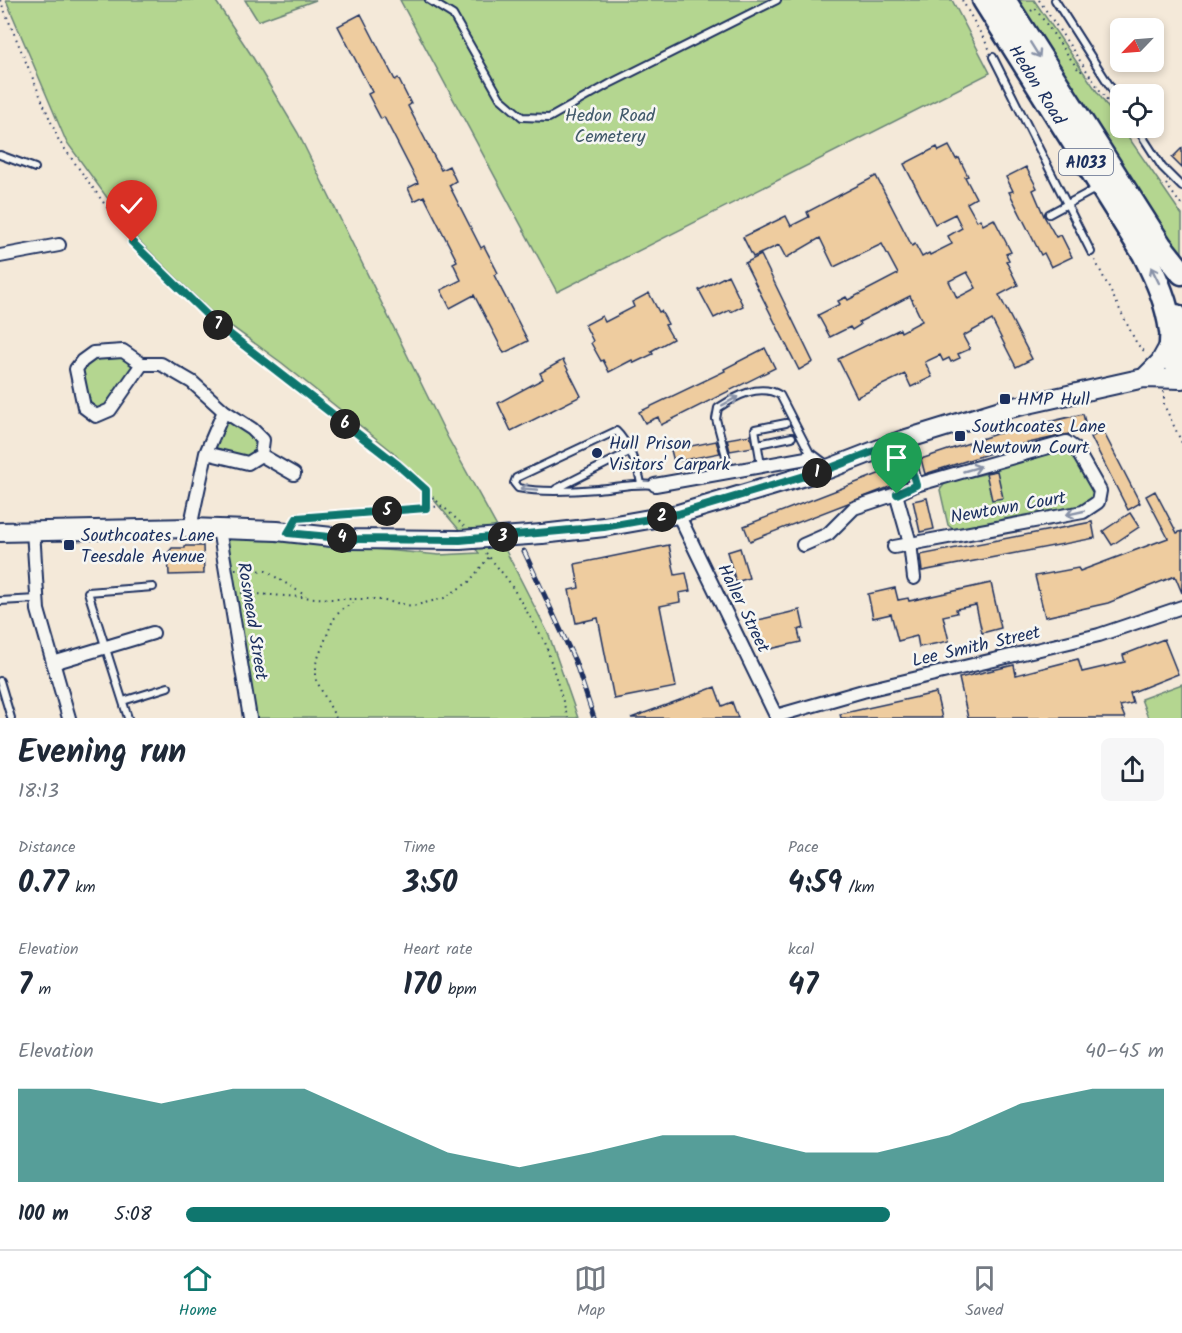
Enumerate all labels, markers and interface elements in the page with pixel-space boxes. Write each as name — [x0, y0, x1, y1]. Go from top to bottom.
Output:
north arrow — [1110, 18, 1164, 72]
map controls — [1110, 18, 1164, 138]
street label: Hedon Road — [1000, 40, 1073, 132]
one-way arrow — [1029, 41, 1041, 58]
button: locate — [1110, 84, 1164, 138]
park label: Hedon Road Cemetery — [565, 102, 656, 152]
road number: A1033 — [1059, 149, 1113, 175]
pin — [106, 180, 157, 242]
icon: check — [115, 189, 148, 222]
one-way arrow — [1149, 267, 1161, 284]
pin: 7 — [203, 310, 233, 340]
text: 7 — [214, 312, 222, 337]
place label: HMP Hull — [1017, 386, 1090, 415]
marker: HMP Hull — [998, 392, 1012, 406]
one-way arrow — [721, 395, 739, 406]
pin: 6 — [330, 409, 360, 439]
text: 6 — [341, 411, 349, 436]
place label: Southcoates Lane Newtown Court — [972, 413, 1106, 463]
marker: Southcoates Lane Newtown Court — [953, 429, 967, 443]
place label: Hull Prison Visitors' Carpark — [609, 430, 731, 480]
pin — [871, 432, 922, 494]
icon: arrive — [880, 441, 913, 474]
marker: Hull Prison Visitors' Carpark — [590, 446, 604, 460]
pin: 1 — [802, 458, 832, 488]
text: 1 — [815, 460, 819, 485]
one-way arrow — [962, 463, 981, 474]
one-way arrow — [519, 484, 539, 495]
street label: Newtown Court — [948, 484, 1069, 533]
pin: 5 — [372, 496, 402, 526]
text: 5 — [383, 498, 391, 523]
pin: 2 — [647, 502, 677, 532]
text: 2 — [657, 504, 667, 529]
one-way arrow — [1066, 507, 1085, 519]
place label: Southcoates Lane Teesdale Avenue — [81, 522, 215, 572]
pin: 3 — [488, 522, 518, 552]
pin: 4 — [327, 523, 357, 553]
text: 3 — [499, 524, 507, 549]
text: 4 — [338, 525, 346, 550]
marker: Southcoates Lane Teesdale Avenue — [62, 538, 76, 552]
street label: Haller Street — [709, 559, 777, 659]
street label: Rosmead Street — [228, 560, 275, 683]
street label: Lee Smith Street — [909, 618, 1044, 676]
text: Evening run — [18, 727, 186, 780]
button: share — [1101, 738, 1164, 801]
text: 18:13 — [18, 776, 59, 808]
text: Distance — [18, 835, 76, 860]
text: Time — [403, 835, 435, 860]
text: Pace — [788, 835, 819, 860]
text: 0.77 — [18, 860, 69, 908]
text: 3:50 — [403, 860, 457, 908]
text: 4:59 — [788, 860, 842, 908]
text: km — [69, 875, 95, 900]
text: /km — [842, 875, 874, 900]
text: Elevation — [18, 937, 79, 962]
text: Heart rate — [403, 937, 473, 962]
text: kcal — [788, 937, 814, 962]
text: 7 — [18, 962, 32, 1010]
text: 170 — [403, 962, 442, 1010]
text: 47 — [788, 962, 819, 1010]
text: m — [32, 977, 51, 1002]
text: bpm — [442, 977, 477, 1002]
text: Elevation — [18, 1036, 94, 1068]
text: 40–45 m — [1085, 1036, 1164, 1068]
text: 100 m — [18, 1199, 69, 1231]
text: 5:08 — [114, 1199, 152, 1231]
tab: Home — [179, 1262, 217, 1323]
tab: Map — [574, 1262, 607, 1323]
tab: Saved — [965, 1262, 1003, 1323]

